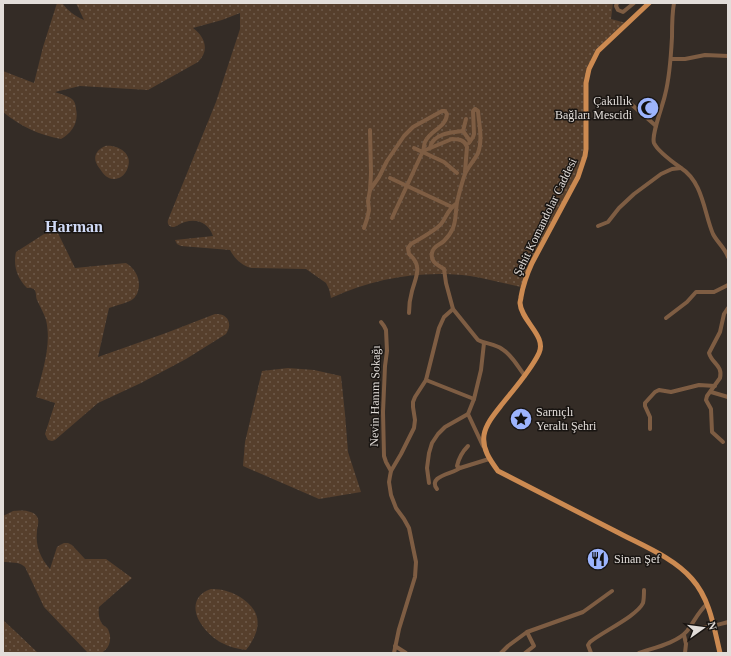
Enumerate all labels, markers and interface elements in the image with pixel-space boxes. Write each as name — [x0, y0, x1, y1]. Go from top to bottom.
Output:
place label: Çakıllık Bağları Mescidi — [555, 94, 633, 122]
mosque icon: Çakıllık Bağları Mescidi — [635, 95, 661, 121]
street label: Şehit Komandolar Caddesi — [510, 155, 580, 278]
district label: Harman — [45, 218, 103, 235]
street label: Nevin Hanım Sokağı — [367, 345, 383, 447]
place label: Sarnıçlı Yeraltı Şehri — [536, 405, 597, 433]
place icon: Sarnıçlı Yeraltı Şehri — [508, 406, 534, 432]
restaurant icon: Sinan Şef — [585, 546, 611, 572]
place label: Sinan Şef — [614, 552, 660, 566]
north arrow — [683, 608, 723, 648]
text: N — [706, 620, 719, 631]

